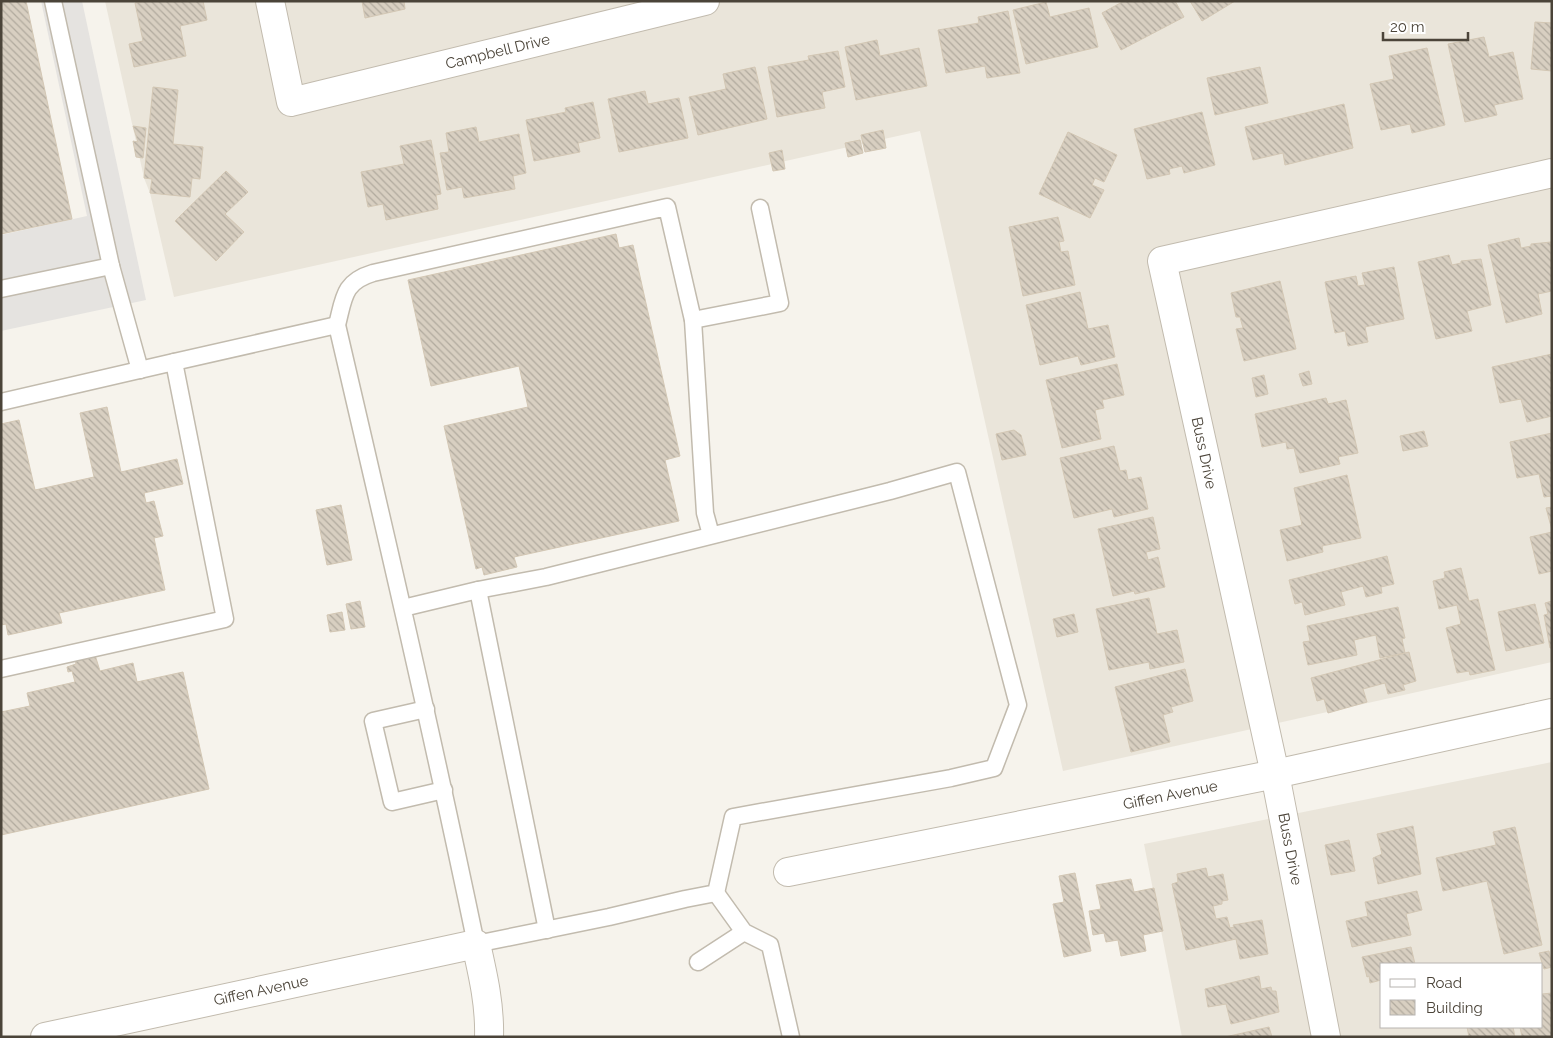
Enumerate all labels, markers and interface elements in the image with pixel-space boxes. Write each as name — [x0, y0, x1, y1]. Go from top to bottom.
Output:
scale bar — [1383, 10, 1468, 42]
text: 20 m — [1390, 18, 1425, 36]
street label: Campbell Drive — [444, 30, 552, 73]
street label: Buss Drive — [1188, 415, 1220, 491]
street label: Giffen Avenue — [1121, 777, 1219, 813]
street label: Buss Drive — [1274, 811, 1306, 887]
legend — [1380, 963, 1543, 1028]
street label: Giffen Avenue — [212, 971, 310, 1009]
text: Road — [1426, 974, 1462, 992]
text: Building — [1426, 999, 1483, 1017]

